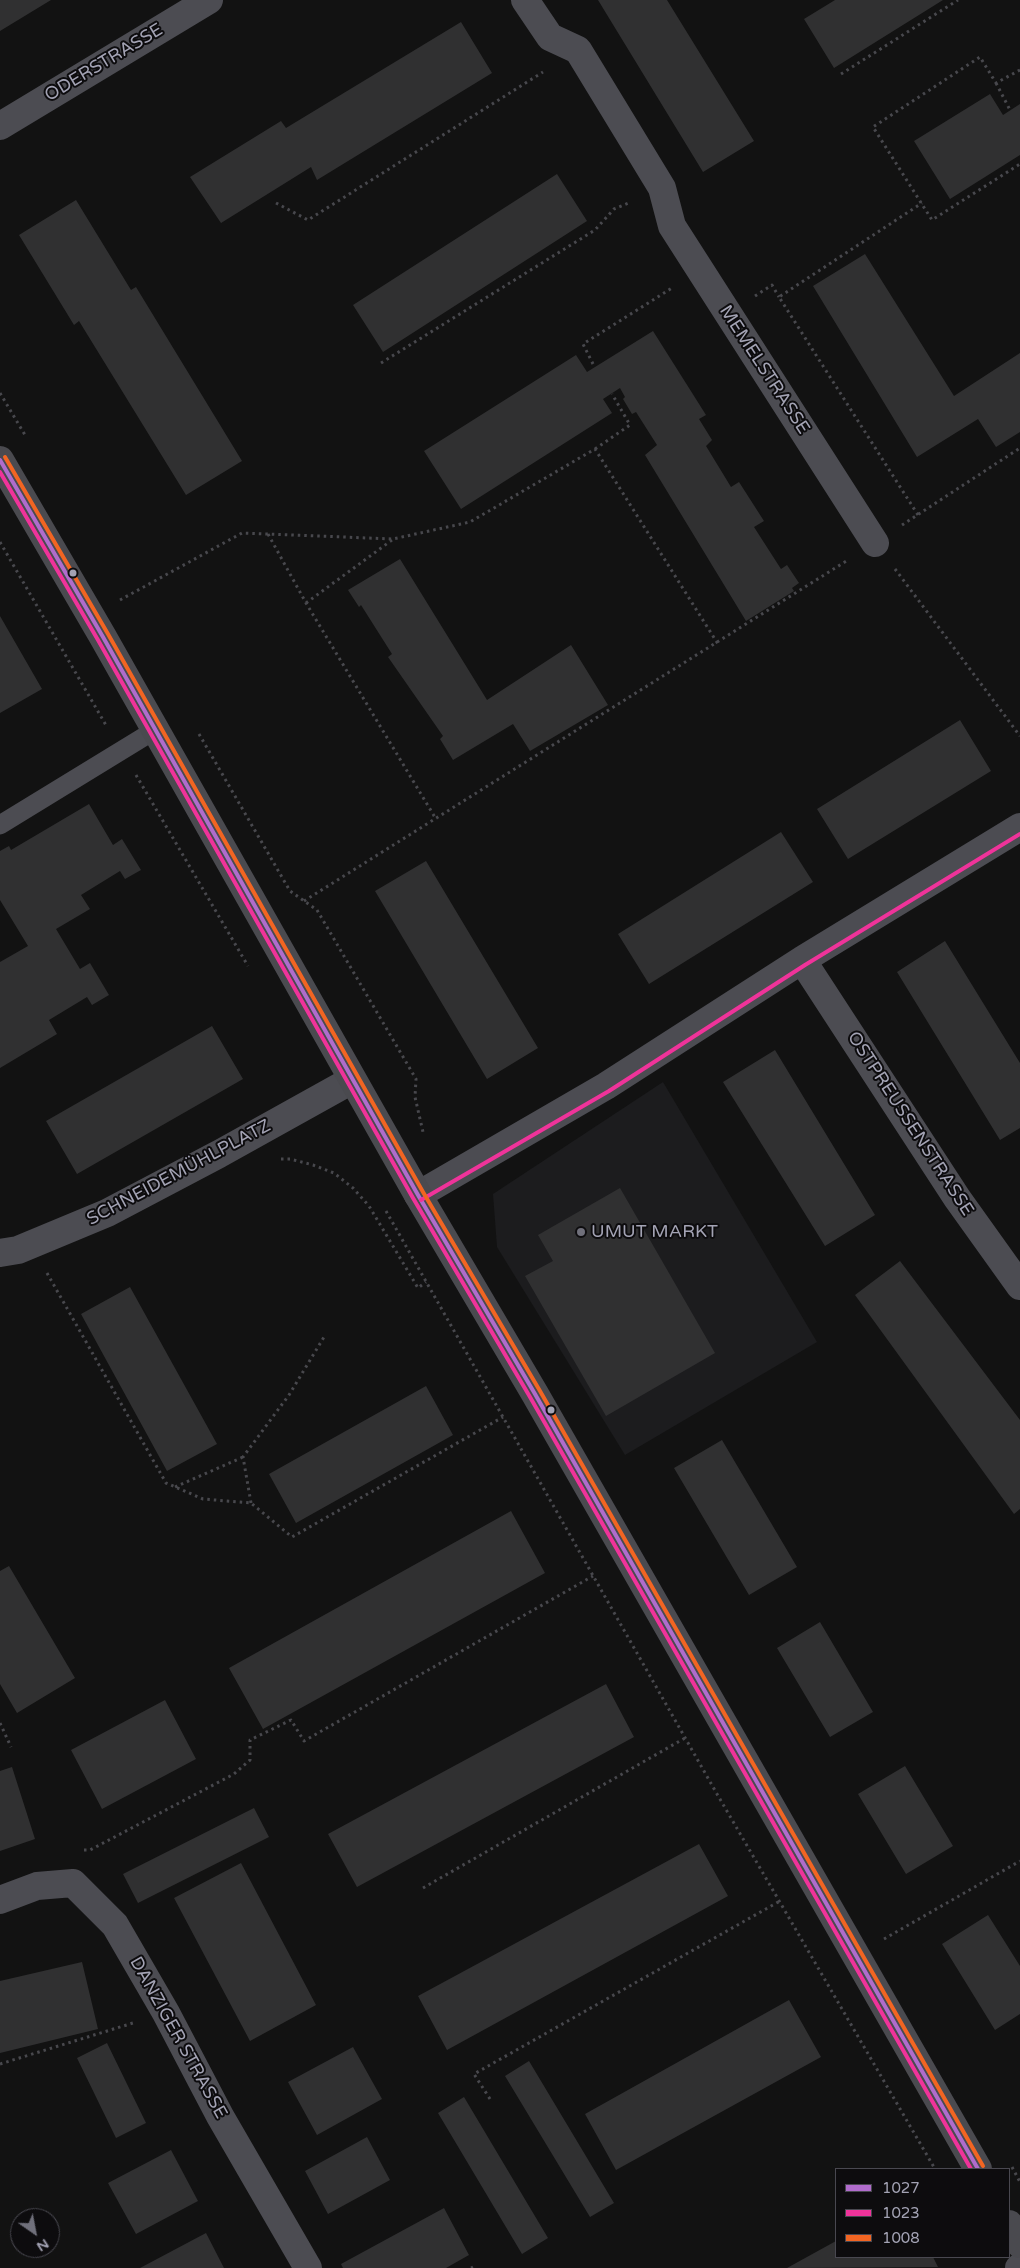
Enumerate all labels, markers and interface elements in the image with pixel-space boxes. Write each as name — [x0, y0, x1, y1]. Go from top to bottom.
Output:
street label: ODERSTRASSE — [41, 19, 167, 107]
street label: MEMELSTRASSE — [714, 301, 814, 439]
unlabelled marker — [68, 568, 78, 578]
street label: OSTPREUSSENSTRASSE — [842, 1028, 978, 1220]
street label: SCHNEIDEMÜHLPLATZ — [83, 1115, 275, 1231]
place label: UMUT MARKT — [591, 1221, 718, 1243]
marker: UMUT MARKT — [575, 1226, 587, 1238]
unlabelled marker — [546, 1405, 556, 1415]
street label: DANZIGER STRASSE — [125, 1953, 231, 2123]
legend — [835, 2168, 1010, 2258]
text: 1027 — [882, 2179, 920, 2197]
text: 1023 — [882, 2204, 920, 2222]
north arrow — [10, 2208, 60, 2258]
text: 1008 — [882, 2229, 920, 2247]
text: N — [34, 2235, 52, 2255]

